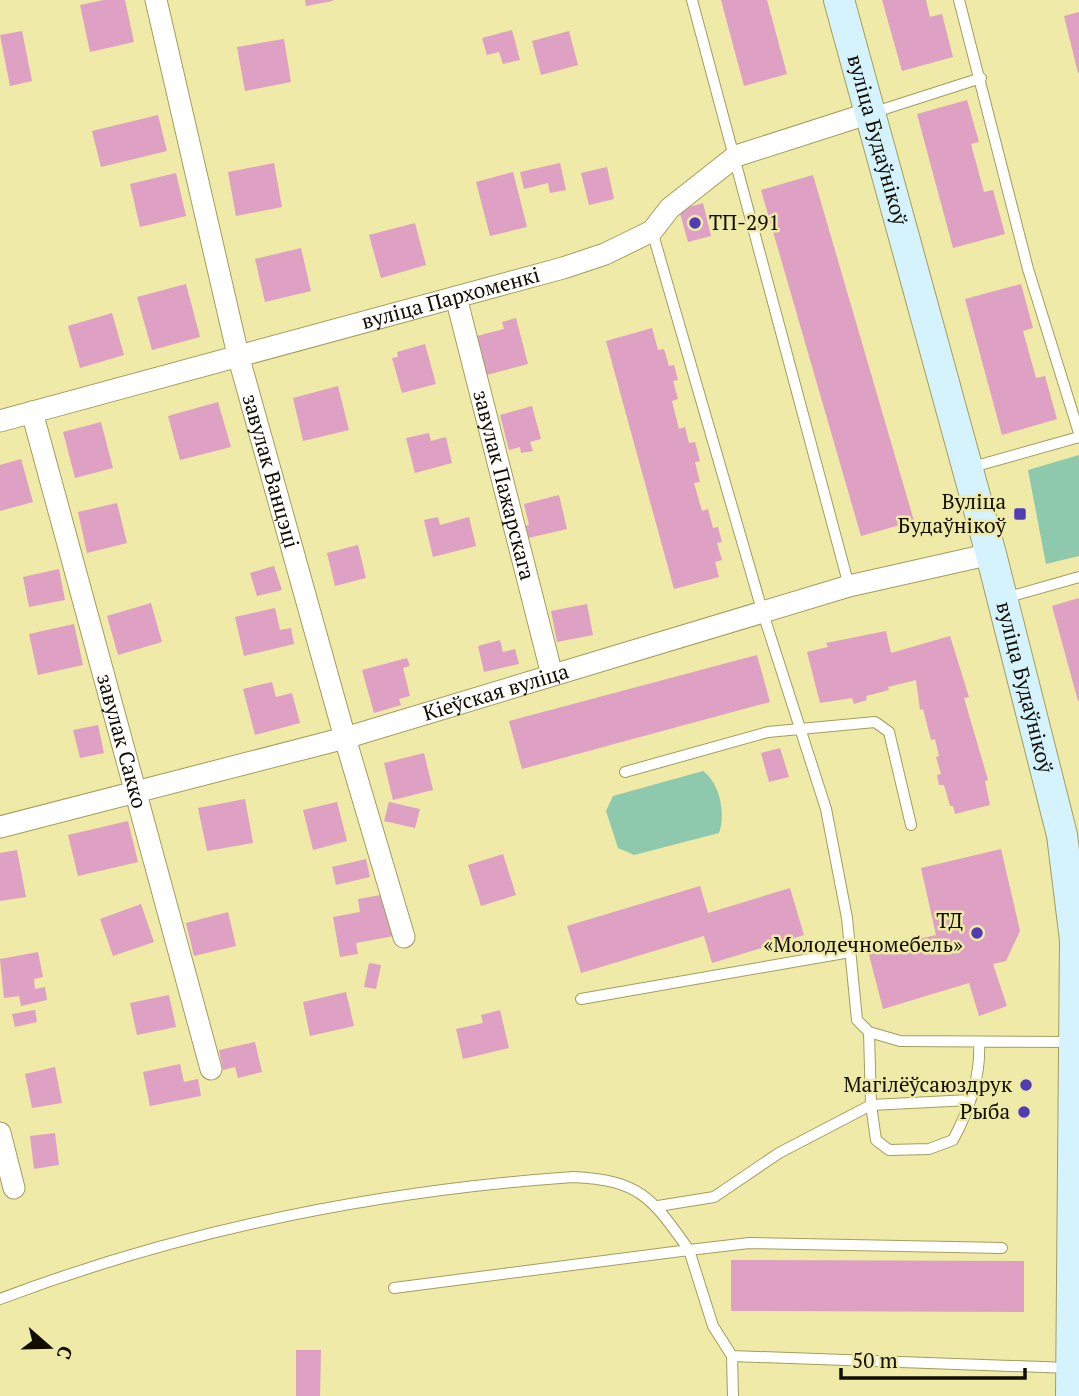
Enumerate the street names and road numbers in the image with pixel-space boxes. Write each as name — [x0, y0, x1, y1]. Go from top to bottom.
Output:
street label: вуліца Будаўнікоў — [842, 51, 915, 228]
street label: вуліца Пархоменкі — [358, 260, 543, 335]
street label: завулак Пажарскага — [467, 387, 542, 583]
street label: завулак Ванцэці — [237, 391, 306, 551]
street label: вуліца Будаўнікоў — [991, 598, 1061, 776]
street label: Кіеўская вуліца — [419, 656, 572, 727]
street label: завулак Сакко — [91, 670, 154, 811]

